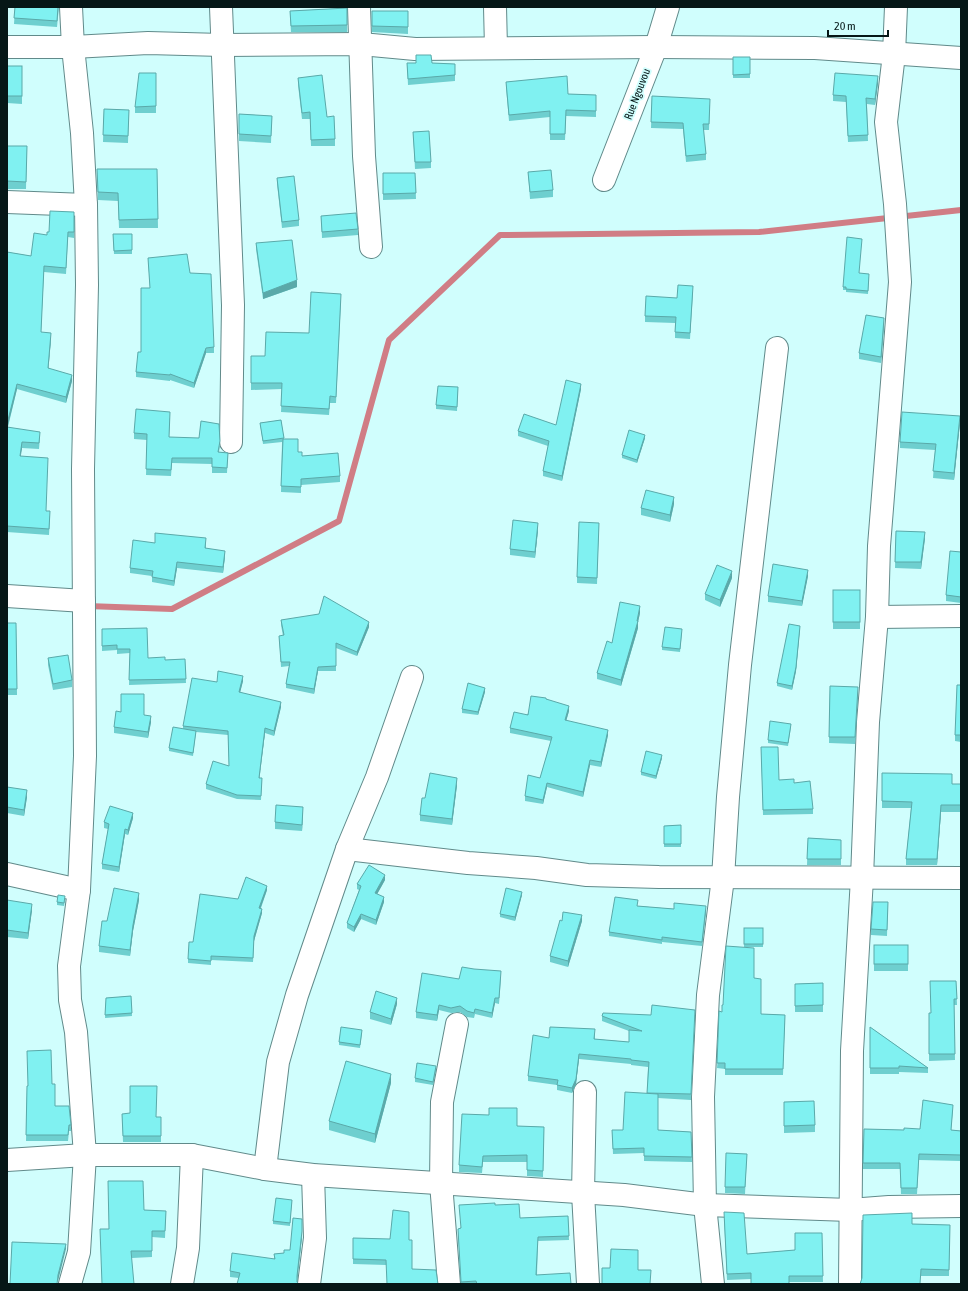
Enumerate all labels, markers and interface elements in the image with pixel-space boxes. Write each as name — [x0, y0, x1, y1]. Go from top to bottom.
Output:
scale bar — [828, 12, 888, 38]
text: 20 m — [834, 19, 856, 33]
street label: Rue Ngouvou — [622, 67, 652, 121]

